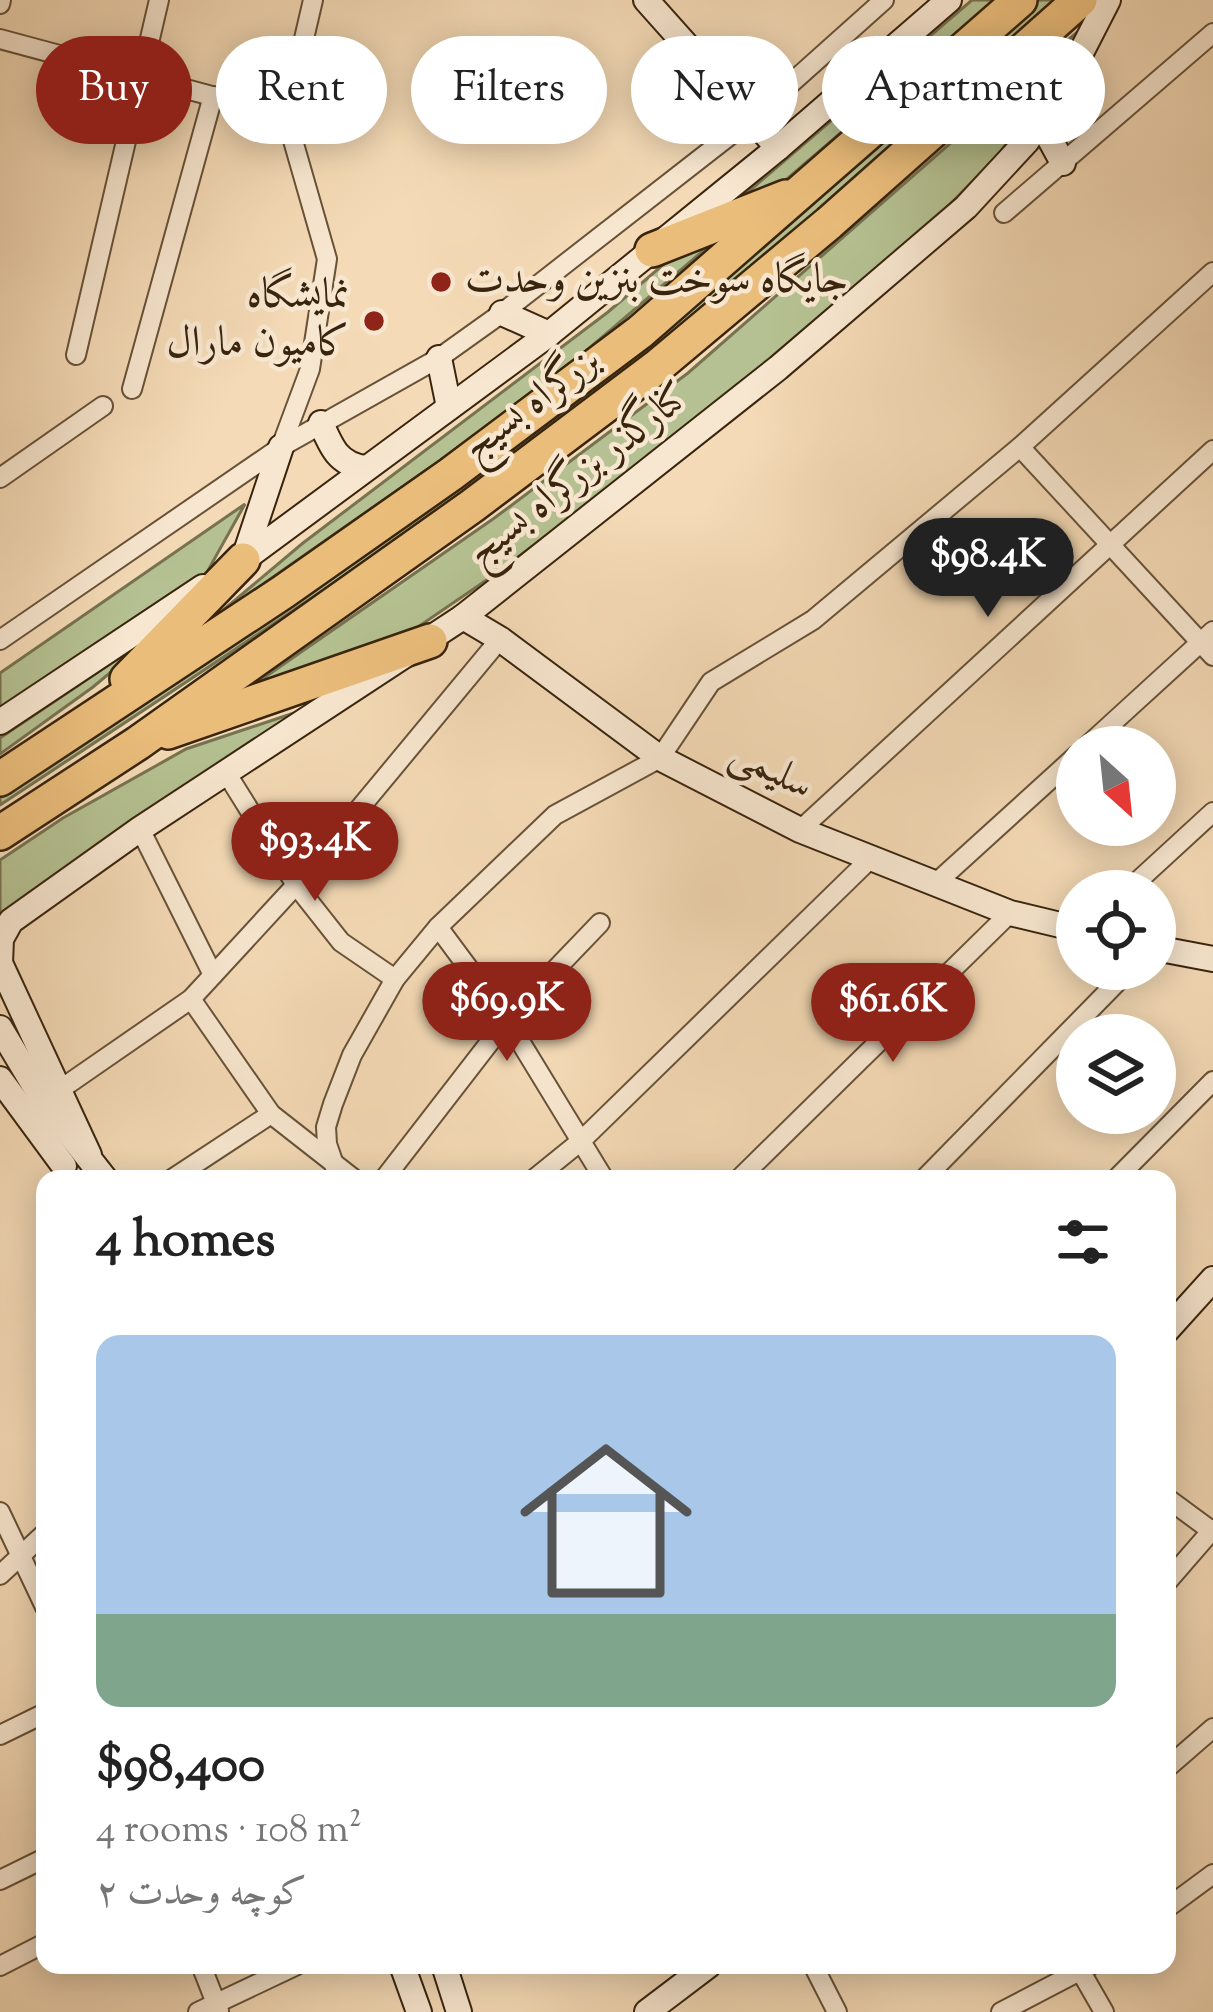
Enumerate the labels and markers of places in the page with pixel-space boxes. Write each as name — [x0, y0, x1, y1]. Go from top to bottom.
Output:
place label: جایگاه سوخت بنزین وحدت — [465, 252, 849, 312]
place label: نمایشگاه کامیون مارال — [166, 267, 350, 375]
marker: جایگاه سوخت بنزین وحدت — [428, 269, 454, 295]
marker: نمایشگاه کامیون مارال — [361, 308, 387, 334]
pin: $98.4K — [890, 518, 1086, 620]
pin: $93.4K — [217, 802, 413, 904]
pin: $69.9K — [409, 962, 605, 1064]
pin: $61.6K — [795, 963, 991, 1065]

